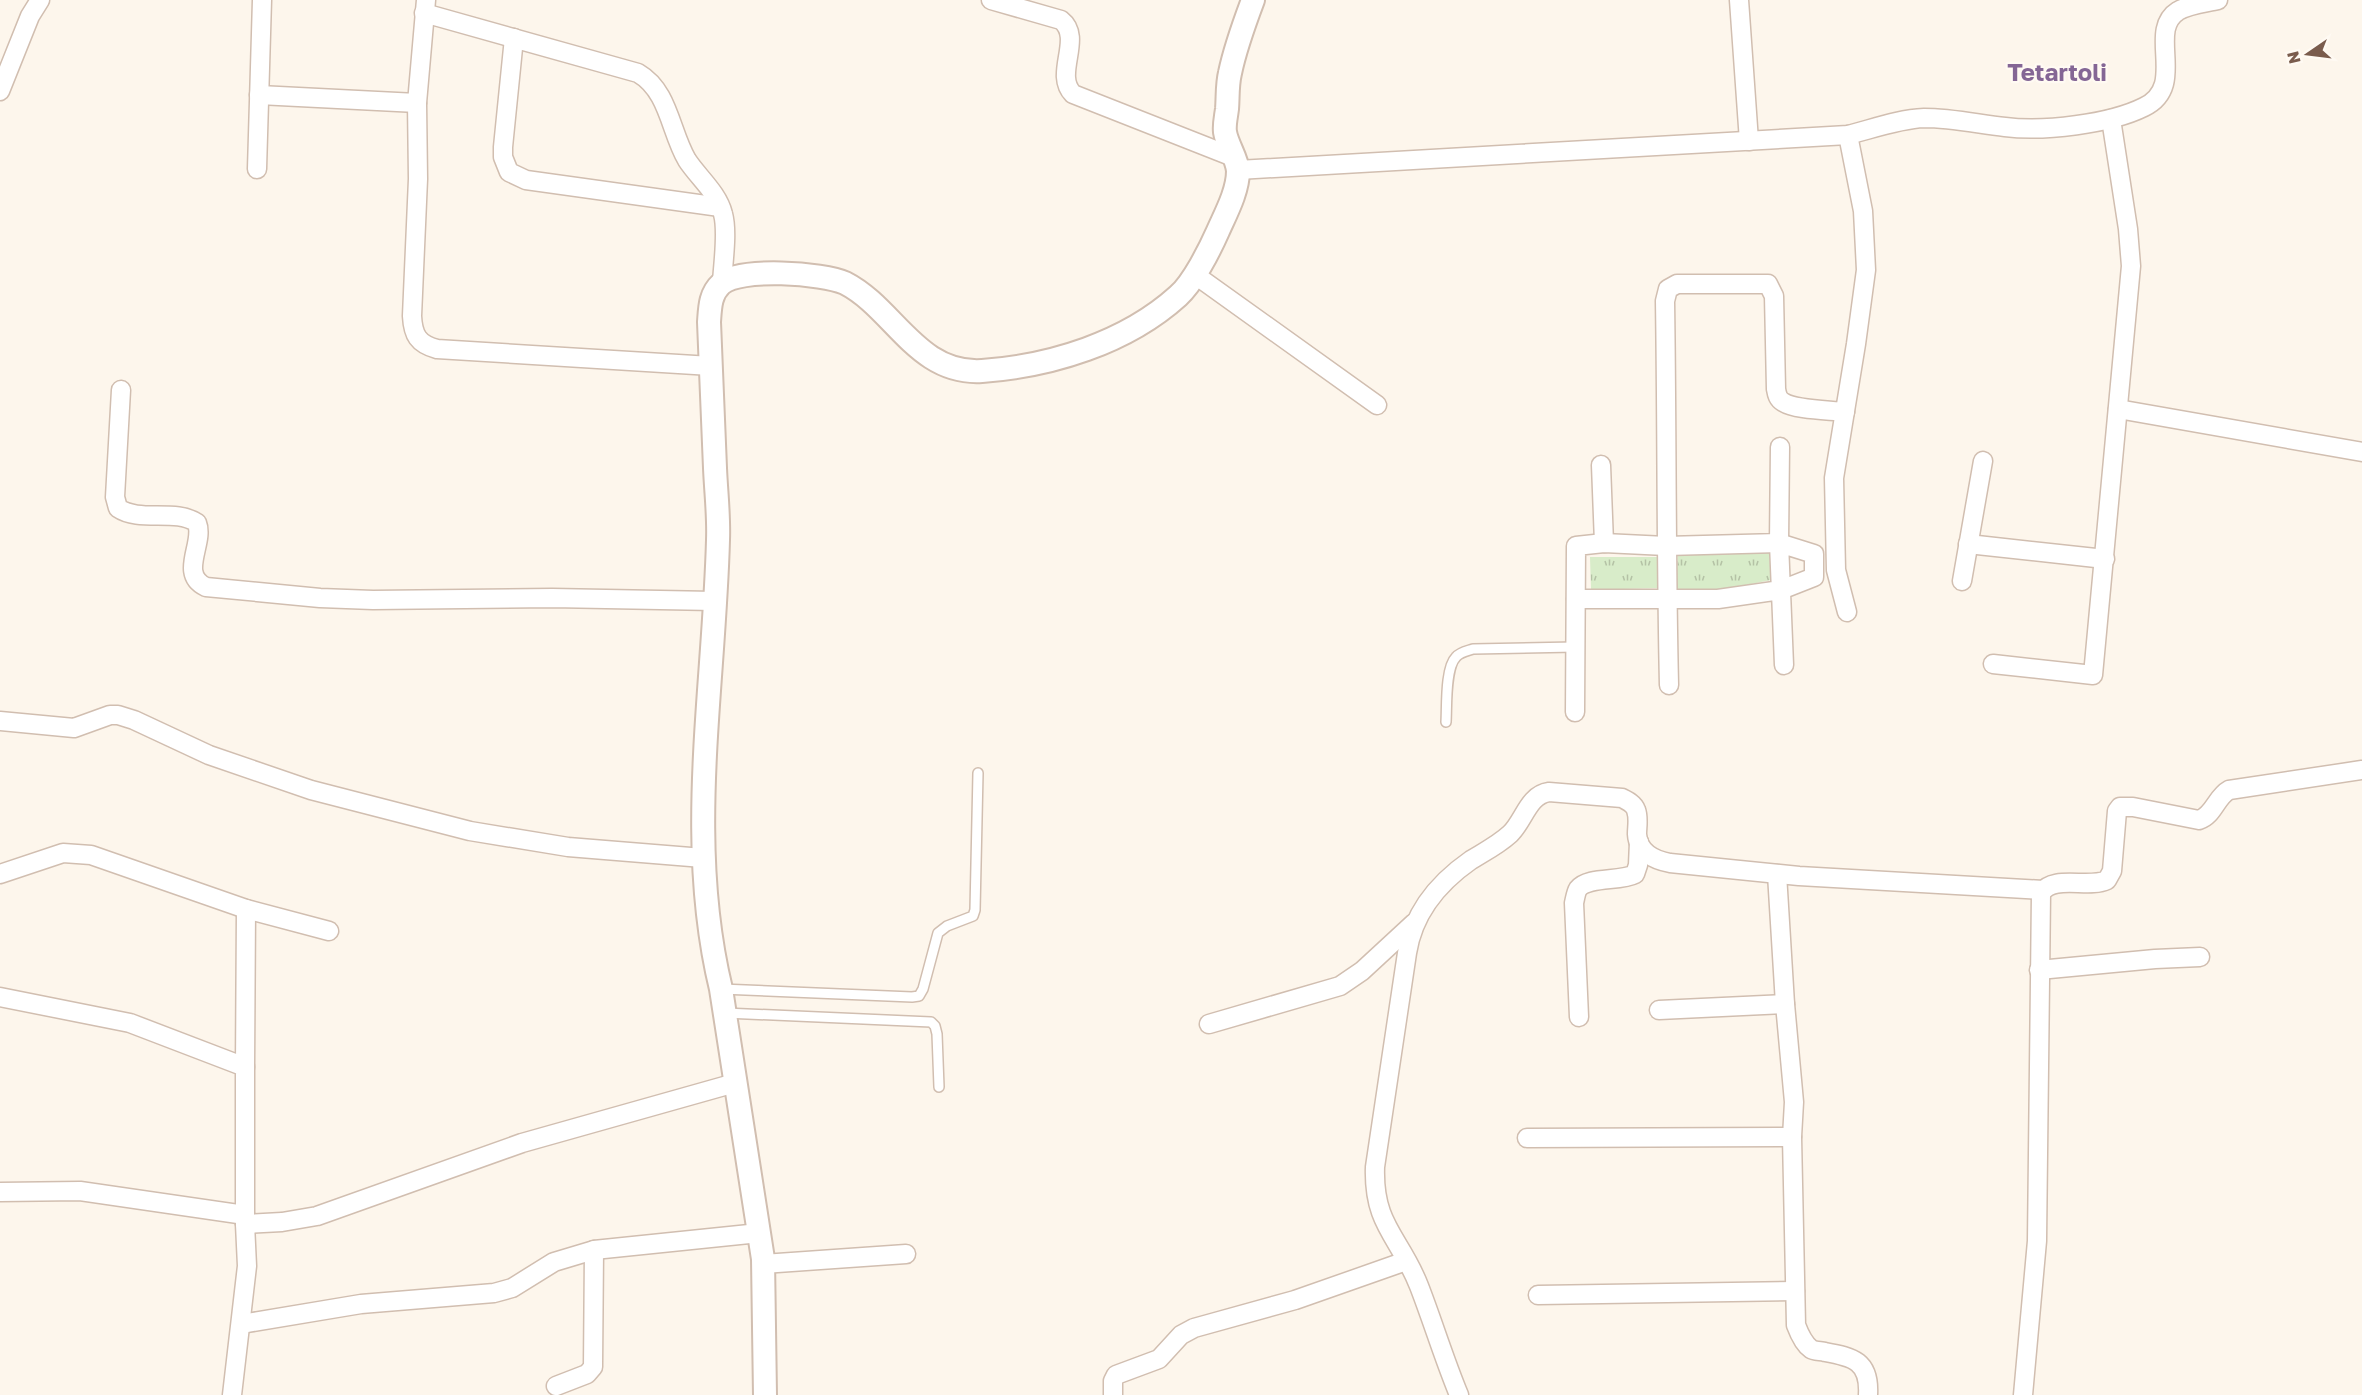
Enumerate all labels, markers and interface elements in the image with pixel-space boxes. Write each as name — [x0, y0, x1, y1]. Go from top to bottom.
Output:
north arrow — [2278, 24, 2338, 84]
text: N — [2282, 49, 2305, 66]
district label: Tetartoli — [2007, 57, 2107, 86]

